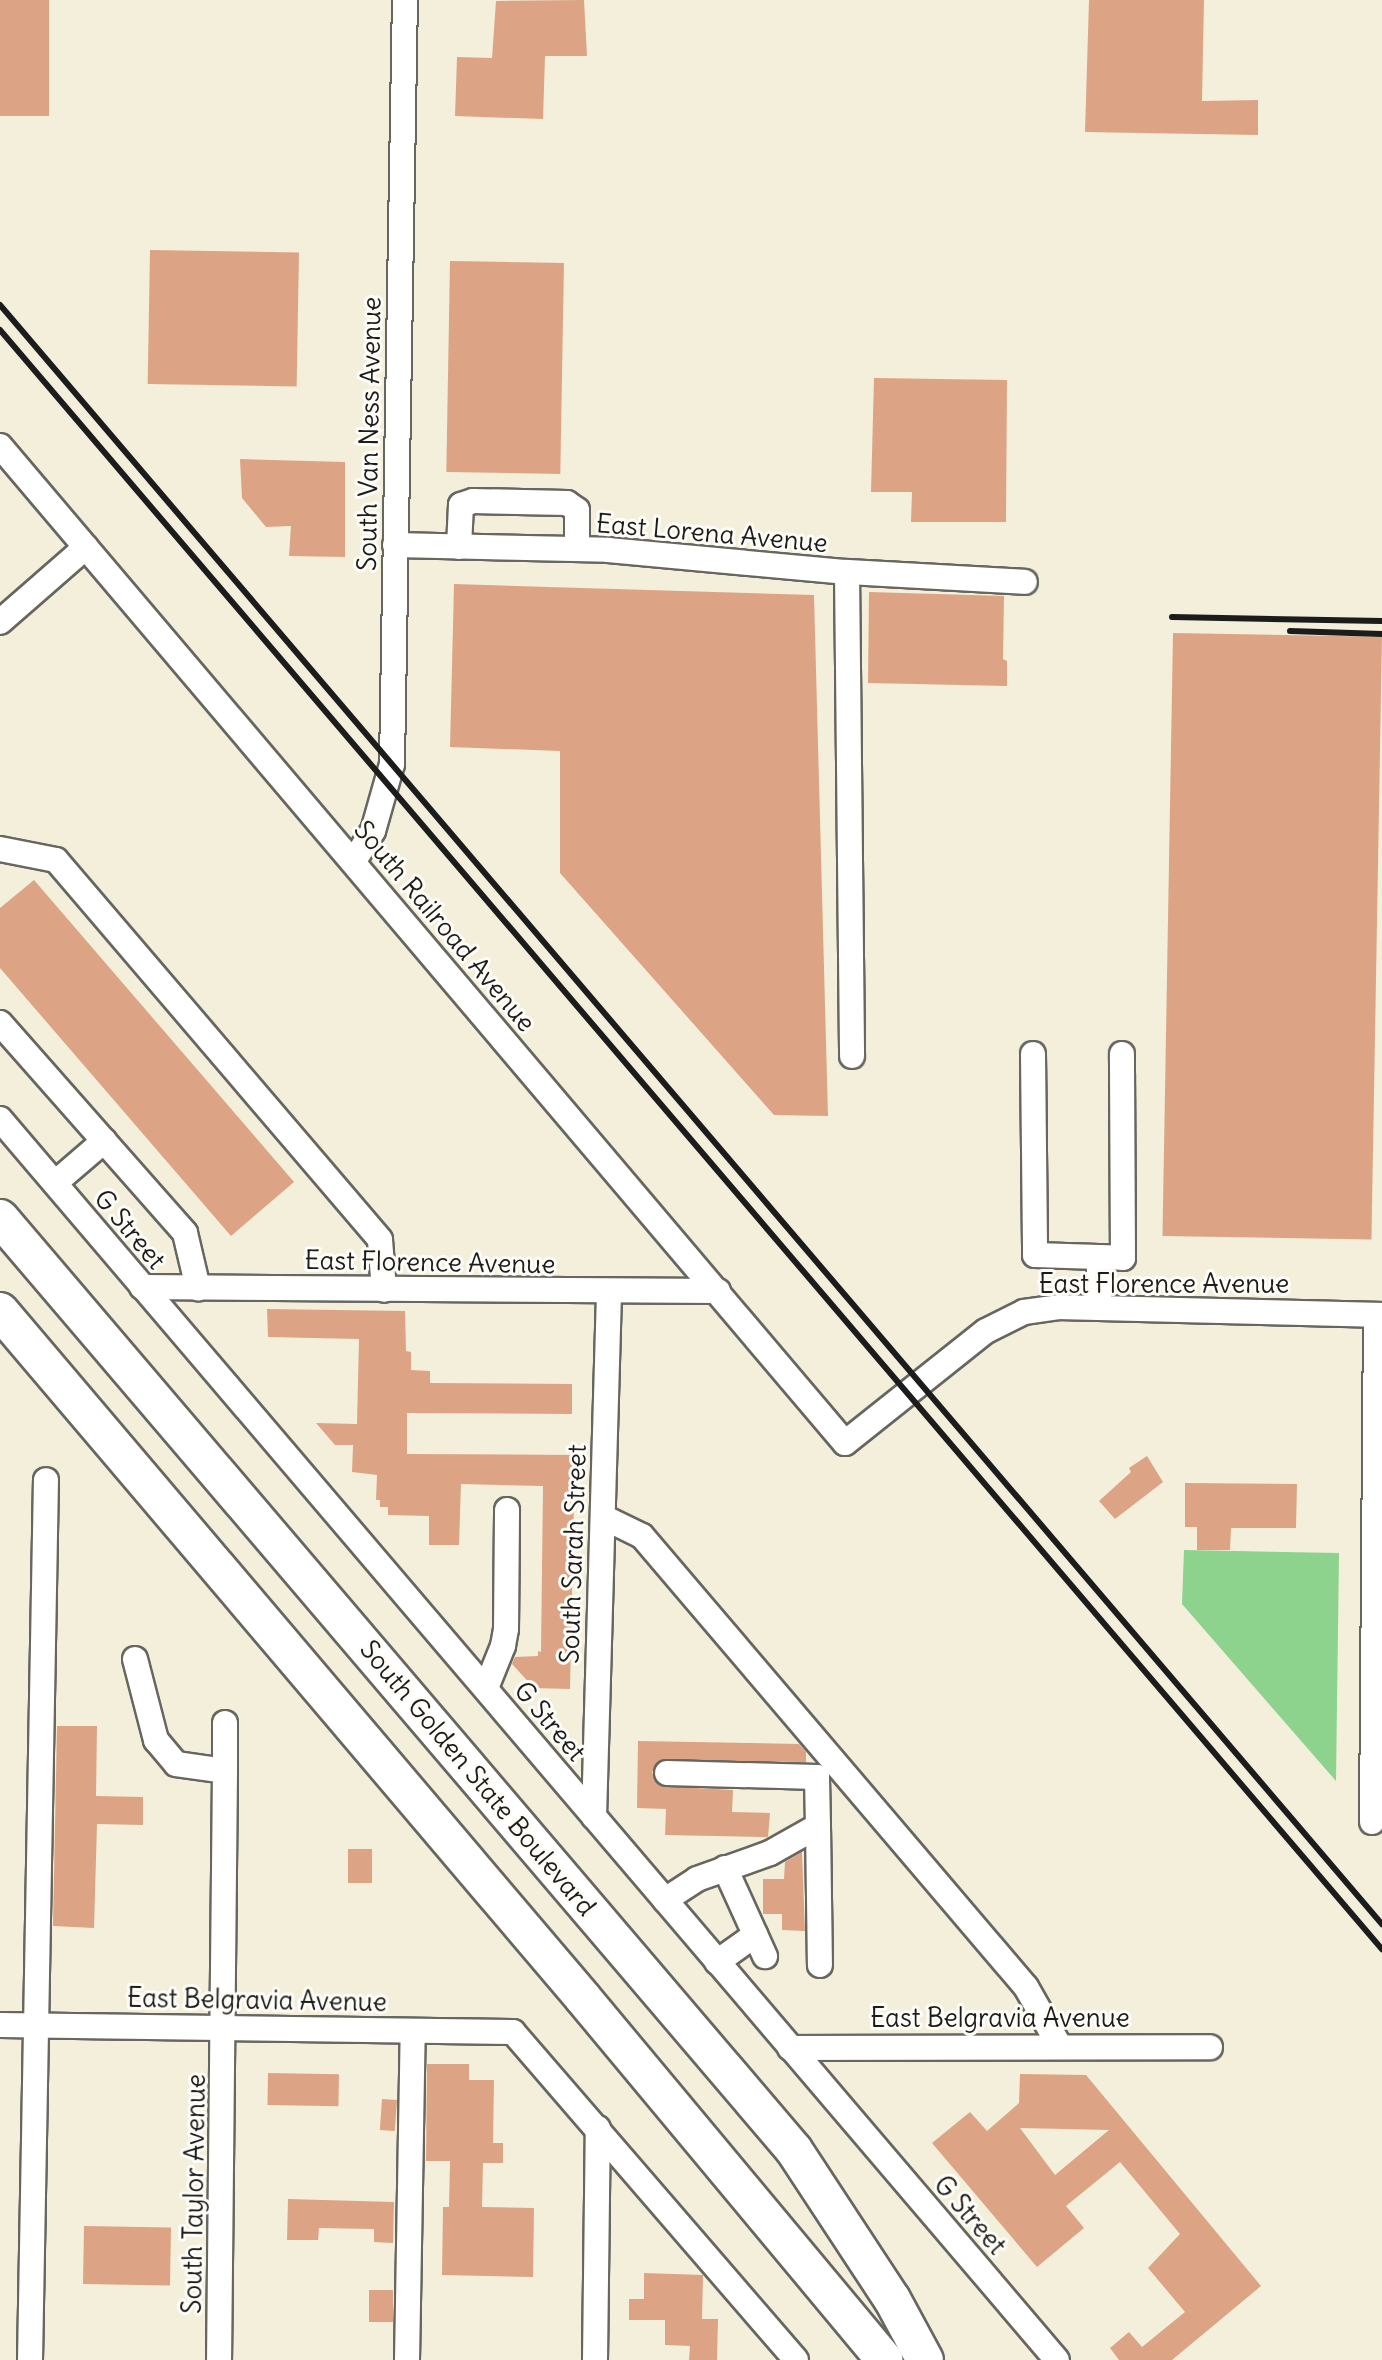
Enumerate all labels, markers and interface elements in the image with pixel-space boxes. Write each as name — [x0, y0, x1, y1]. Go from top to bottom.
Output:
street label: South Van Ness Avenue — [351, 297, 387, 571]
street label: East Lorena Avenue — [595, 507, 829, 559]
street label: South Railroad Avenue — [348, 814, 542, 1038]
street label: G Street — [88, 1183, 172, 1275]
street label: East Florence Avenue — [304, 1244, 556, 1280]
street label: East Florence Avenue — [1039, 1268, 1289, 1300]
street label: South Sarah Street — [554, 1444, 592, 1664]
street label: South Golden State Boulevard — [354, 1634, 602, 1922]
street label: G Street — [508, 1675, 592, 1767]
street label: East Belgravia Avenue — [127, 1982, 387, 2018]
street label: East Belgravia Avenue — [870, 2002, 1130, 2034]
street label: South Taylor Avenue — [176, 2074, 212, 2314]
street label: G Street — [927, 2169, 1013, 2261]

